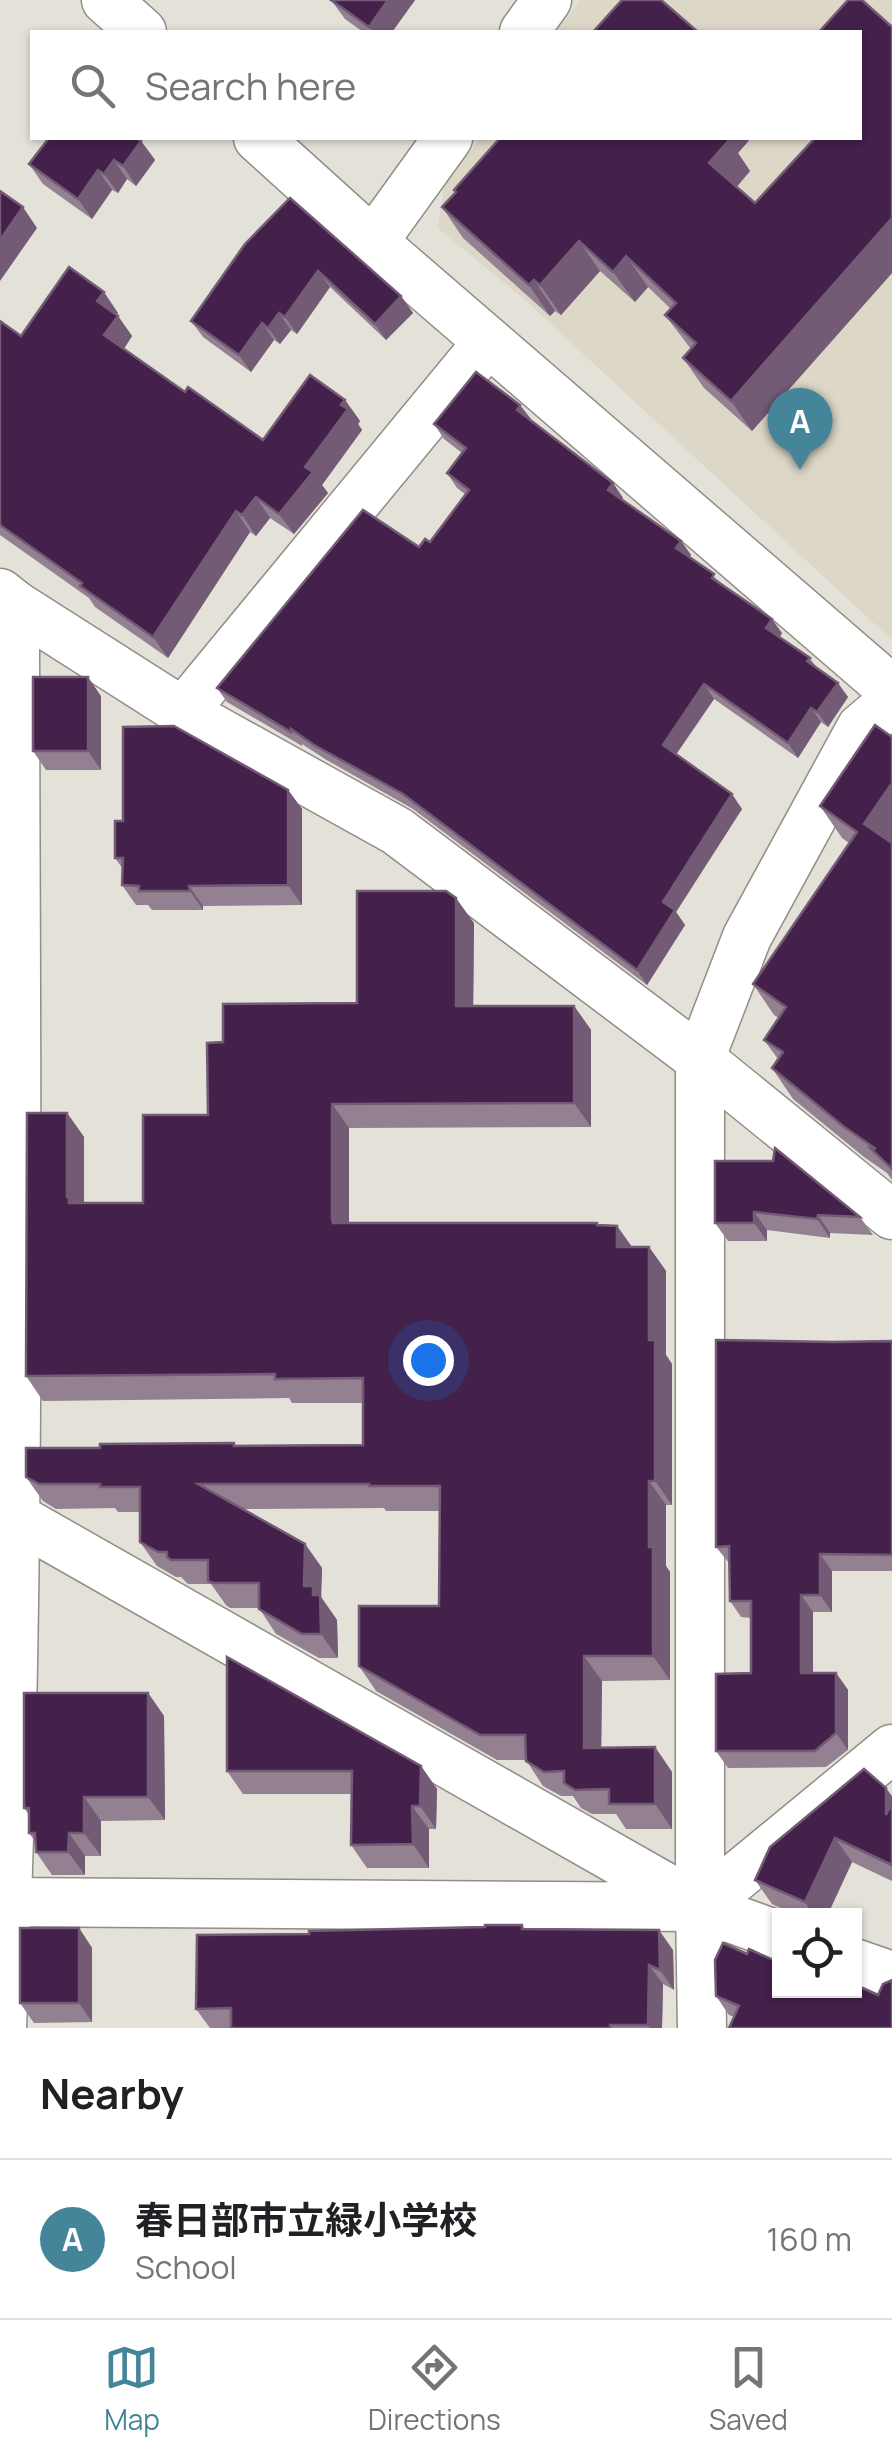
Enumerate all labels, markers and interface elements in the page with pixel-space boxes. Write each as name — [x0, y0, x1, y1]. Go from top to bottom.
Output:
search box — [30, 30, 862, 140]
icon: search — [65, 58, 120, 113]
text: Search here — [145, 59, 356, 111]
pin: A — [768, 388, 832, 470]
your location — [403, 1335, 454, 1386]
map controls — [772, 1908, 862, 1998]
button: locate — [772, 1908, 862, 1998]
text: Nearby — [40, 2064, 184, 2122]
text: 春日部市立緑小学校 — [135, 2193, 477, 2245]
text: A — [62, 2217, 83, 2261]
text: 160 m — [767, 2217, 852, 2261]
text: School — [135, 2245, 237, 2289]
tab: Map — [104, 2340, 160, 2438]
tab: Directions — [368, 2340, 501, 2438]
tab: Saved — [709, 2340, 788, 2438]

